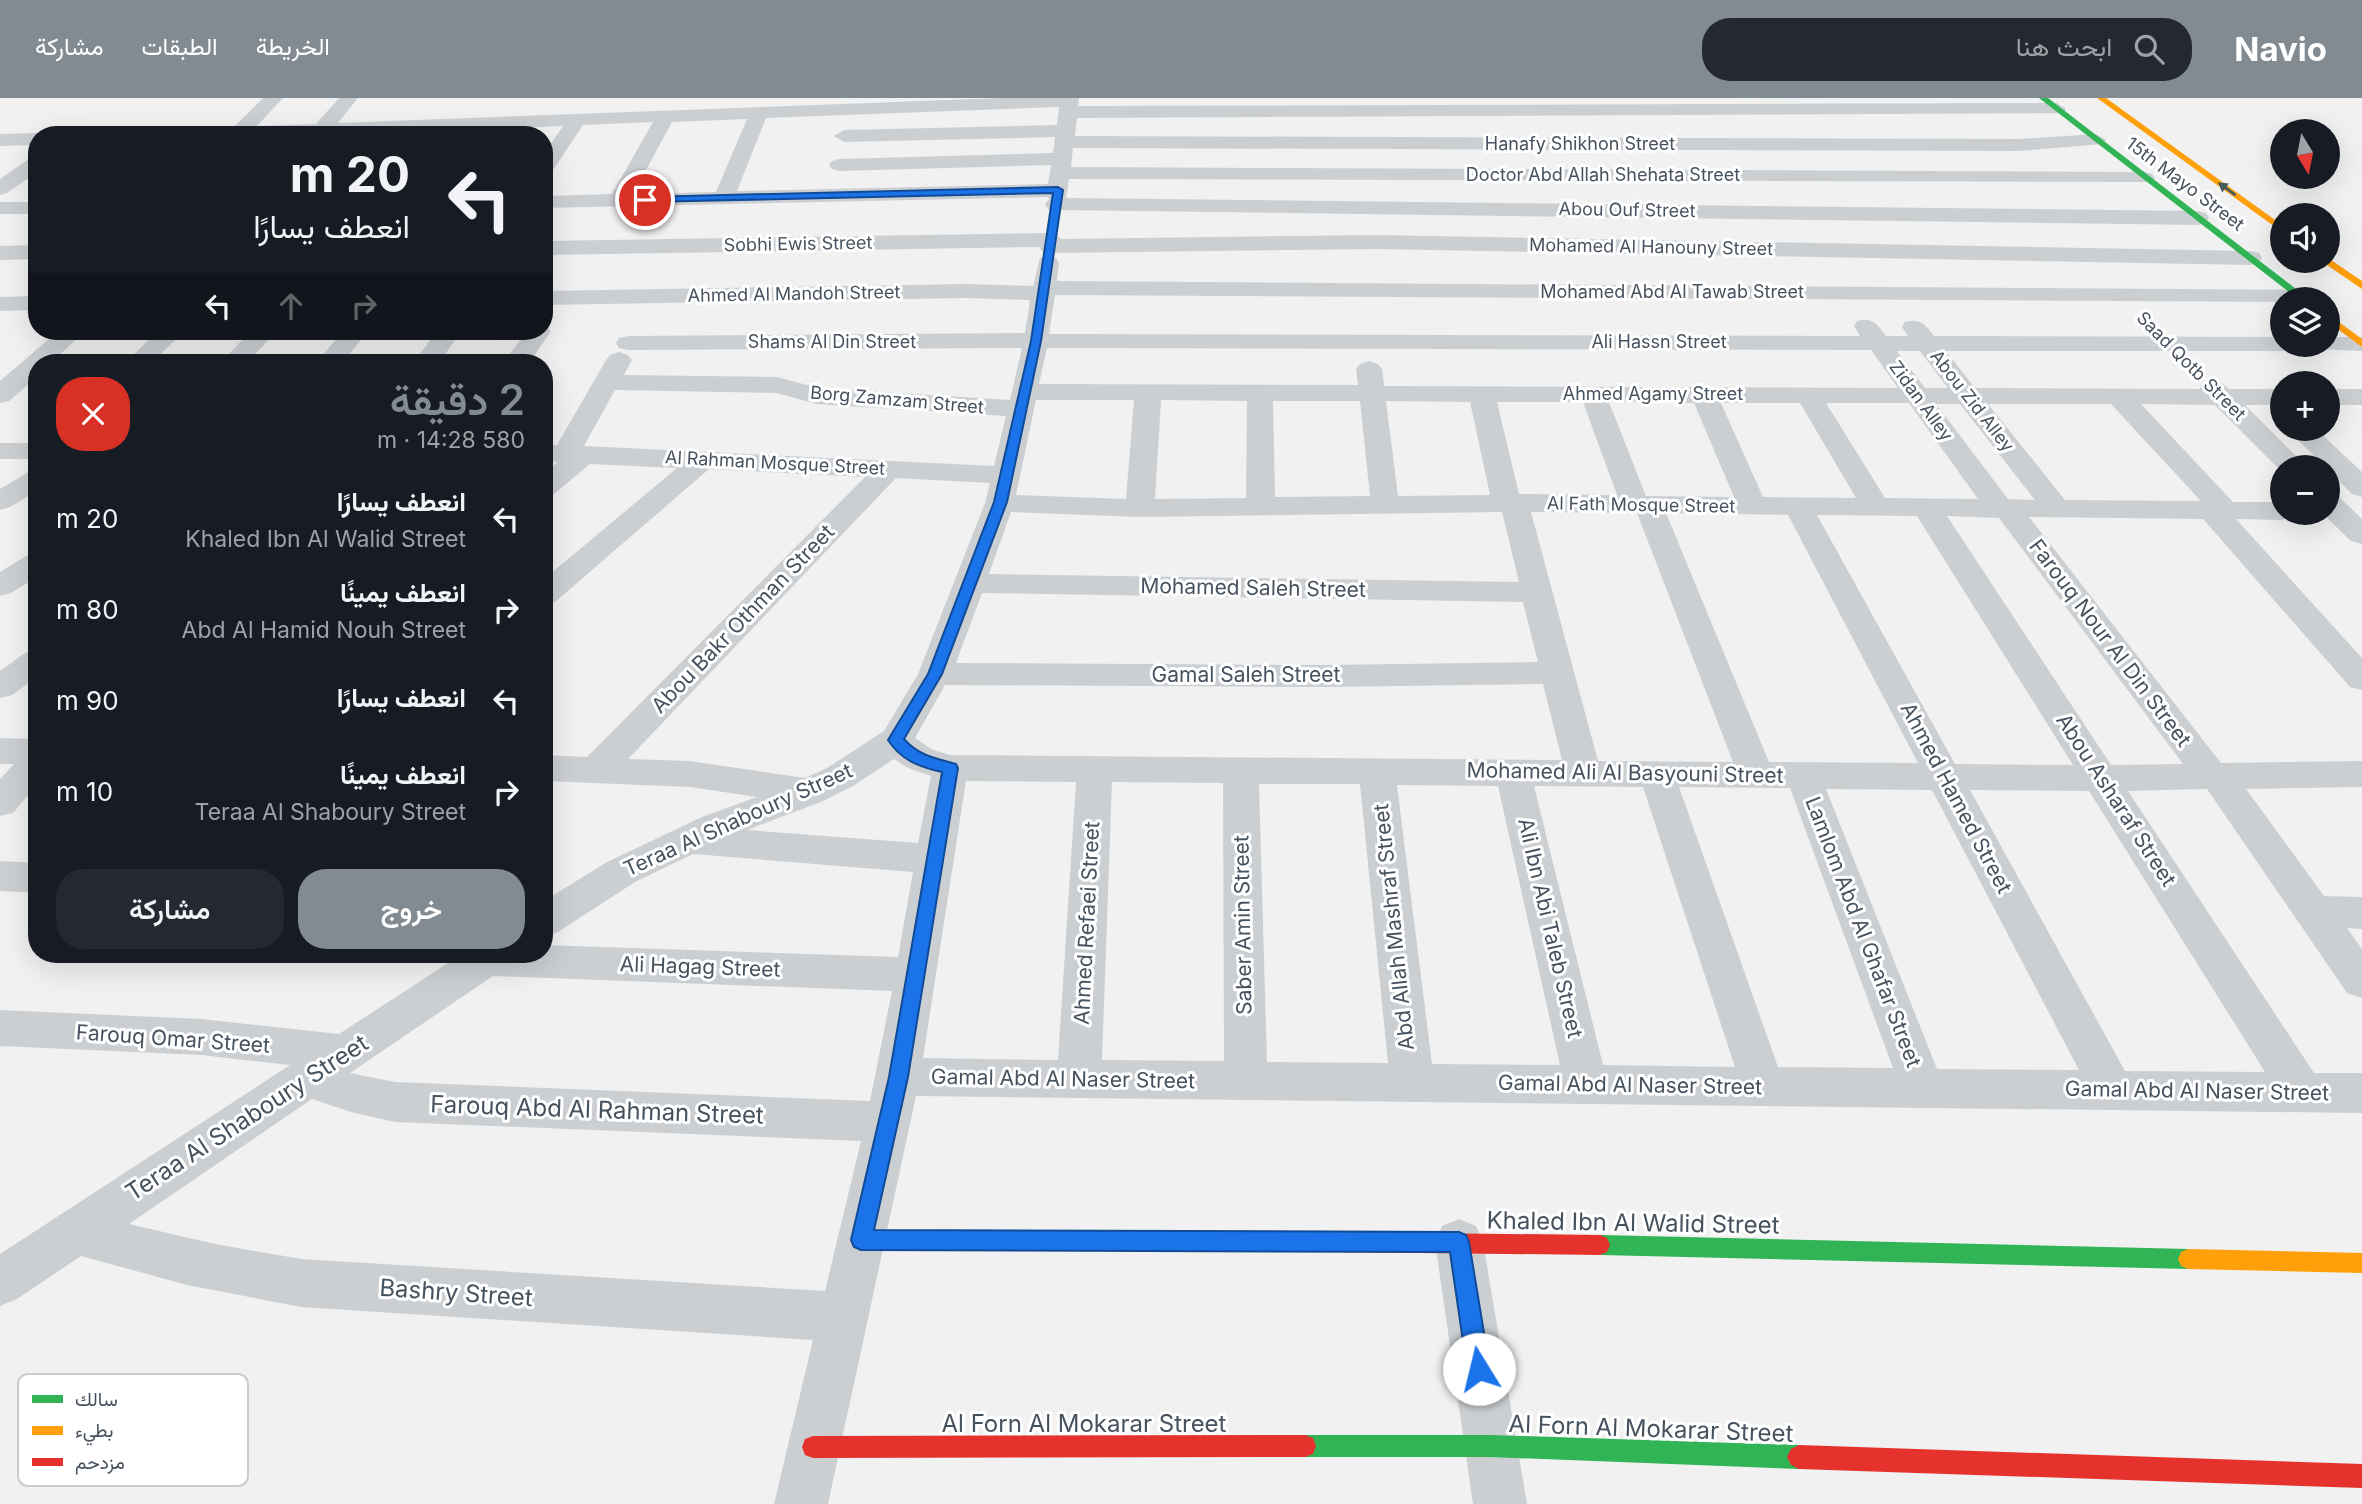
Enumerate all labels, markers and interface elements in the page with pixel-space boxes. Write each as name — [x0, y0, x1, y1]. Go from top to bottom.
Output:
search box — [1702, 18, 2192, 81]
text: Navio — [2234, 29, 2327, 69]
icon: search — [2130, 30, 2168, 68]
text: ابحث هنا — [2016, 31, 2112, 62]
text: مشاركة — [35, 32, 103, 61]
text: الطبقات — [141, 32, 218, 61]
text: الخريطة — [256, 32, 330, 61]
north arrow — [2270, 119, 2340, 189]
map controls — [2270, 119, 2340, 525]
street label: 15th Mayo Street — [2122, 132, 2249, 235]
street label: Hanafy Shikhon Street — [1485, 133, 1675, 154]
text: 20 m — [290, 145, 410, 204]
icon: left — [434, 154, 525, 245]
street label: Doctor Abd Allah Shehata Street — [1466, 164, 1740, 185]
pin — [615, 170, 675, 230]
icon: arrive — [626, 181, 664, 219]
one-way arrow — [2218, 182, 2236, 196]
street label: Abou Ouf Street — [1558, 198, 1696, 221]
button: sound — [2270, 203, 2340, 273]
text: انعطف يسارًا — [253, 207, 410, 246]
street label: Sobhi Ewis Street — [723, 232, 873, 255]
street label: Mohamed Al Hanouny Street — [1529, 234, 1773, 259]
street label: Ahmed Al Mandoh Street — [688, 281, 901, 306]
street label: Mohamed Abd Al Tawab Street — [1540, 281, 1804, 302]
icon: left — [199, 287, 237, 325]
icon: ahead — [272, 287, 310, 325]
icon: right — [345, 287, 383, 325]
button: layers — [2270, 287, 2340, 357]
street label: Saad Qotb Street — [2133, 307, 2250, 424]
street label: Shams Al Din Street — [748, 331, 916, 352]
street label: Ali Hassn Street — [1591, 331, 1727, 352]
street label: Abou Zid Alley — [1926, 346, 2019, 456]
street label: Zidan Alley — [1885, 357, 1957, 445]
button: + — [2270, 371, 2340, 441]
text: 2 دقيقة — [390, 374, 525, 425]
button: close — [56, 377, 130, 451]
street label: Borg Zamzam Street — [809, 381, 985, 418]
street label: Ahmed Agamy Street — [1563, 383, 1743, 404]
text: 580 m · 14:28 — [377, 426, 525, 454]
street label: Al Rahman Mosque Street — [665, 446, 886, 479]
button: − — [2270, 455, 2340, 525]
text: انعطف يسارًا — [337, 486, 466, 517]
street label: Al Fath Mosque Street — [1547, 492, 1735, 517]
icon: left — [487, 500, 525, 538]
text: 20 m — [56, 503, 118, 534]
street label: Abou Bakr Othman Street — [646, 519, 839, 718]
text: Khaled Ibn Al Walid Street — [185, 525, 466, 553]
street label: Farouq Nour Al Din Street — [2024, 534, 2197, 751]
street label: Mohamed Saleh Street — [1140, 573, 1366, 602]
text: انعطف يمينًا — [340, 577, 466, 608]
icon: right — [487, 591, 525, 629]
text: 80 m — [56, 594, 119, 625]
text: Abd Al Hamid Nouh Street — [182, 616, 466, 644]
street label: Gamal Saleh Street — [1152, 662, 1341, 687]
text: انعطف يسارًا — [337, 682, 466, 713]
icon: left — [487, 682, 525, 720]
text: 90 m — [56, 685, 119, 716]
street label: Ahmed Hamed Street — [1896, 698, 2017, 898]
street label: Abou Asharaf Street — [2051, 709, 2182, 891]
street label: Mohamed Ali Al Basyouni Street — [1466, 757, 1784, 788]
street label: Teraa Al Shaboury Street — [620, 758, 856, 881]
text: انعطف يمينًا — [340, 759, 466, 790]
icon: right — [487, 773, 525, 811]
text: 10 m — [56, 776, 113, 807]
street label: Lamlom Abd Al Ghafar Street — [1800, 793, 1927, 1071]
text: Teraa Al Shaboury Street — [195, 798, 466, 826]
street label: Abd Allah Mashraf Street — [1368, 802, 1419, 1052]
street label: Ali Ibn Abi Taleb Street — [1513, 816, 1588, 1040]
street label: Ahmed Refaei Street — [1069, 821, 1104, 1025]
street label: Saber Amin Street — [1228, 835, 1257, 1015]
button: مشاركة — [56, 869, 284, 949]
button: خروج — [298, 869, 525, 949]
street label: Ali Hagag Street — [619, 951, 781, 982]
street label: Farouq Omar Street — [75, 1019, 271, 1058]
street label: Teraa Al Shaboury Street — [120, 1028, 373, 1207]
street label: Gamal Abd Al Naser Street — [931, 1064, 1195, 1093]
street label: Gamal Abd Al Naser Street — [1498, 1070, 1762, 1099]
street label: Gamal Abd Al Naser Street — [2065, 1076, 2329, 1105]
street label: Farouq Abd Al Rahman Street — [430, 1089, 764, 1130]
street label: Khaled Ibn Al Walid Street — [1486, 1205, 1780, 1240]
street label: Bashry Street — [378, 1273, 534, 1312]
position arrow — [1442, 1332, 1516, 1406]
legend — [18, 1374, 248, 1486]
text: سالك — [75, 1388, 118, 1411]
street label: Al Forn Al Mokarar Street — [942, 1409, 1227, 1438]
street label: Al Forn Al Mokarar Street — [1508, 1409, 1794, 1448]
text: بطيء — [75, 1419, 113, 1446]
text: مزدحم — [75, 1451, 125, 1475]

